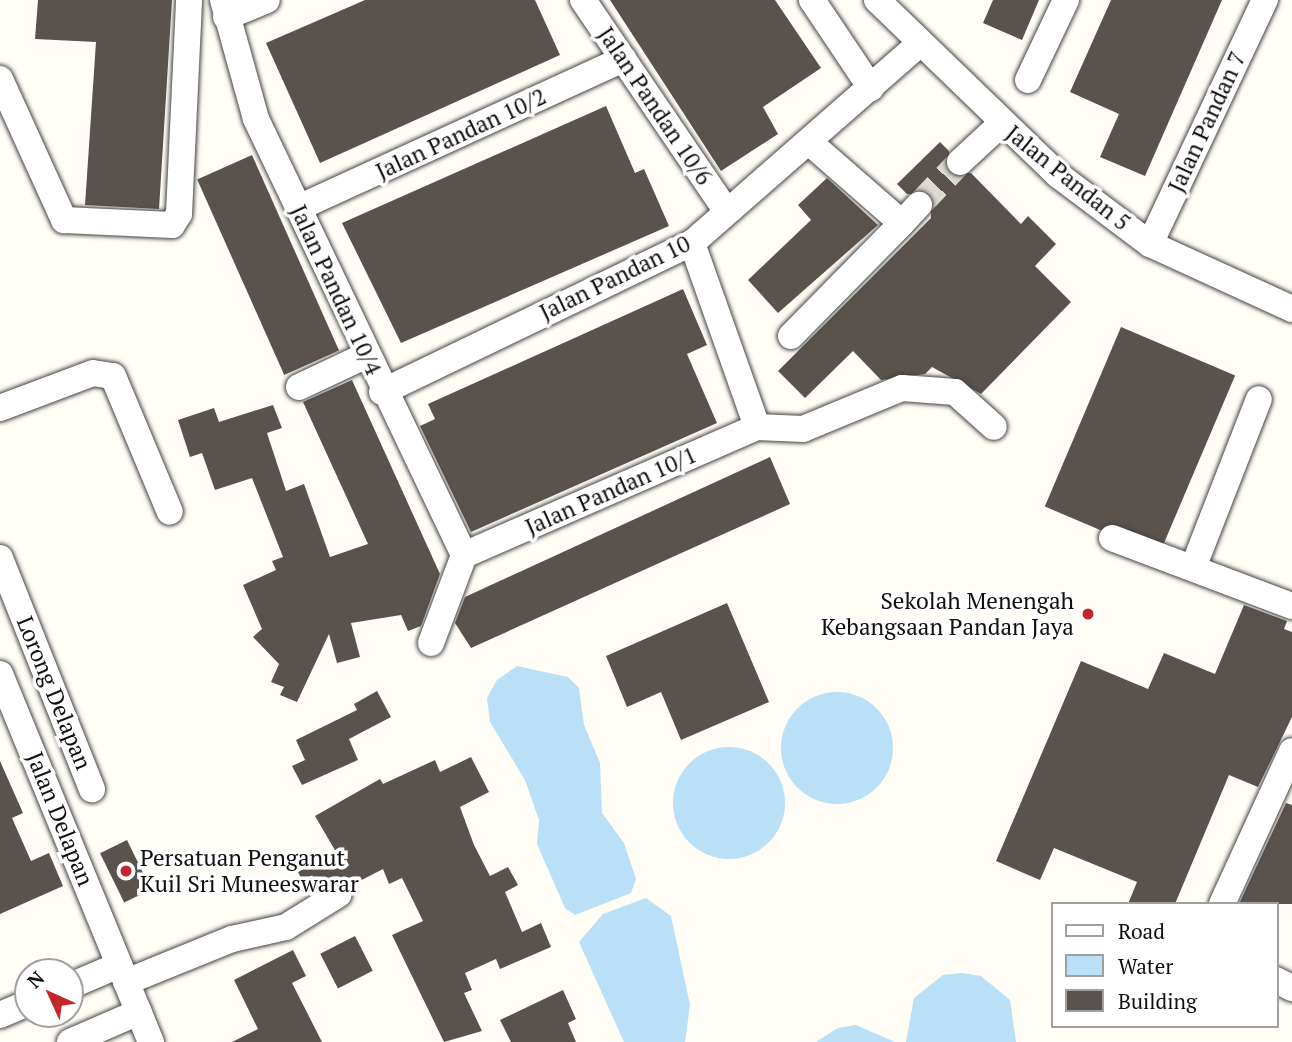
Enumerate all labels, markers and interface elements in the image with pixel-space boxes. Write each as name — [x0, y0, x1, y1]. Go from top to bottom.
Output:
street label: Jalan Pandan 10/6 — [592, 22, 718, 190]
street label: Jalan Pandan 7 — [1162, 47, 1252, 197]
street label: Jalan Pandan 10/2 — [372, 83, 550, 185]
street label: Jalan Pandan 5 — [1000, 119, 1136, 237]
street label: Jalan Pandan 10/4 — [285, 201, 387, 379]
street label: Jalan Pandan 10 — [535, 230, 695, 326]
street label: Jalan Pandan 10/1 — [521, 441, 701, 541]
place label: Sekolah Menengah Kebangsaan Pandan Jaya — [821, 587, 1074, 641]
marker: Sekolah Menengah Kebangsaan Pandan Jaya — [1080, 606, 1096, 622]
street label: Lorong Delapan — [11, 612, 97, 774]
street label: Jalan Delapan — [21, 748, 99, 890]
place label: Persatuan Penganut Kuil Sri Muneeswarar — [140, 844, 359, 898]
marker: Persatuan Penganut Kuil Sri Muneeswarar — [118, 863, 134, 879]
legend — [1050, 902, 1278, 1028]
text: Road — [1118, 917, 1165, 945]
text: Water — [1118, 952, 1173, 980]
north arrow — [14, 958, 84, 1028]
text: N — [21, 965, 49, 993]
text: Building — [1118, 987, 1197, 1015]

